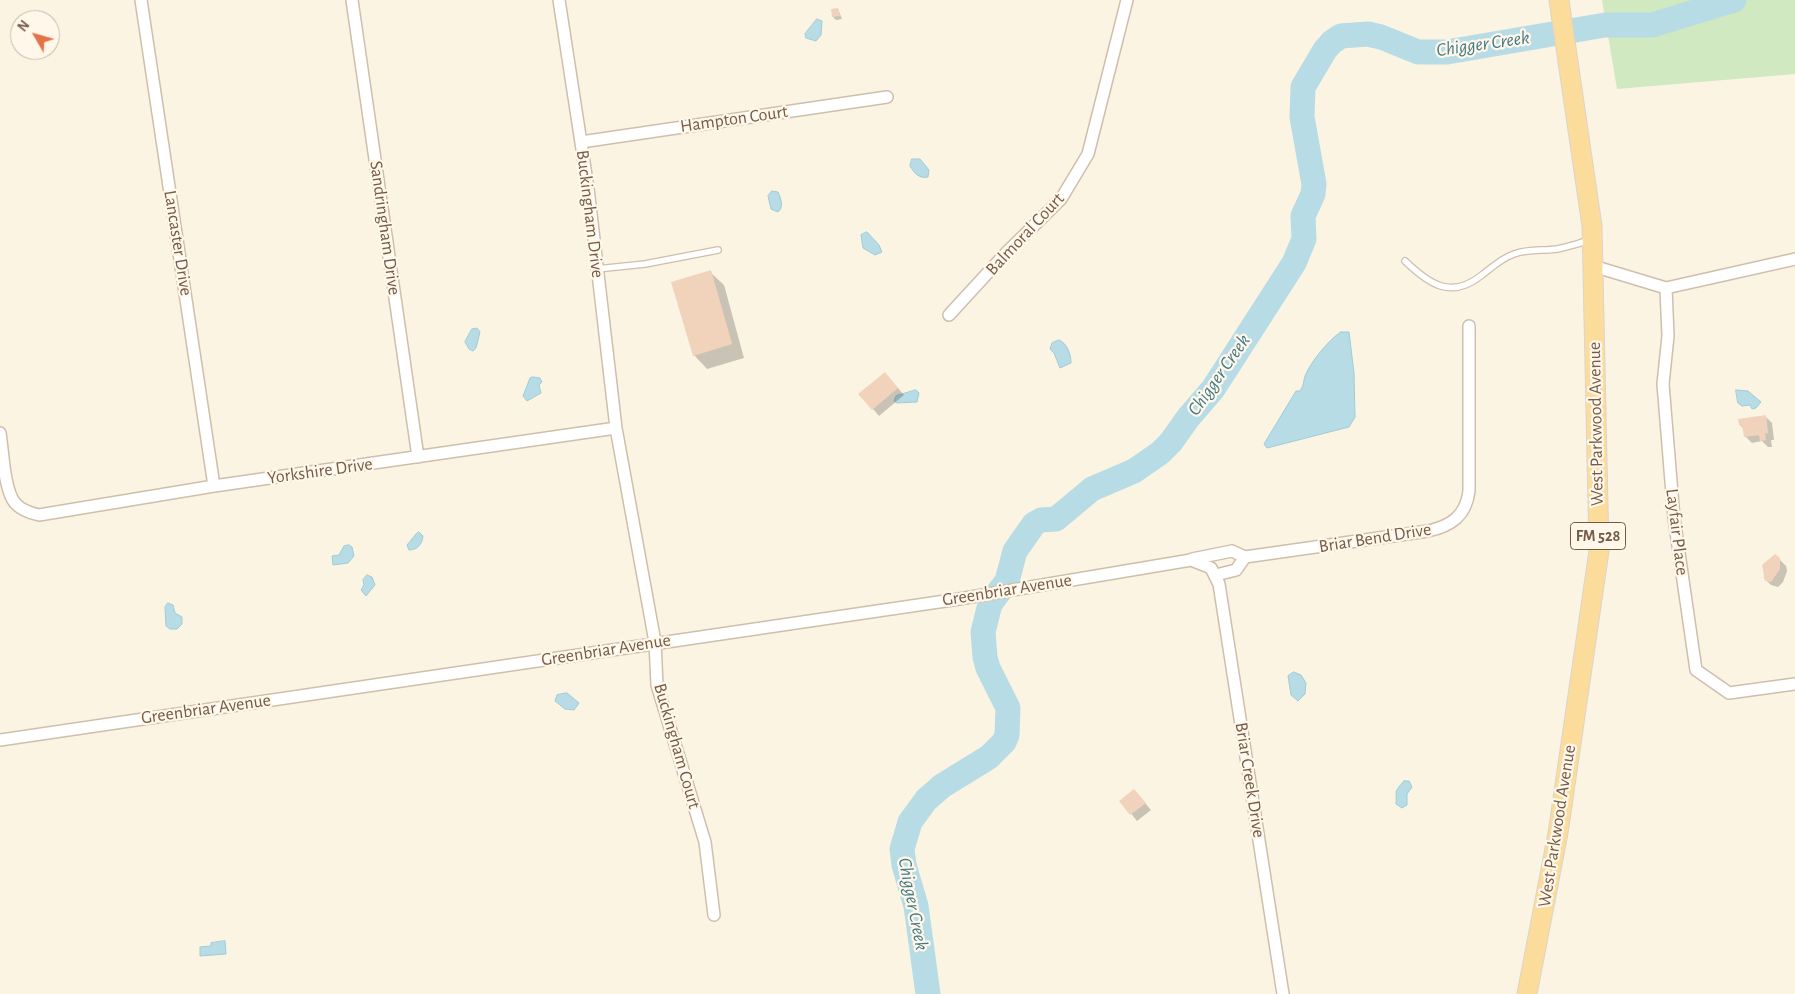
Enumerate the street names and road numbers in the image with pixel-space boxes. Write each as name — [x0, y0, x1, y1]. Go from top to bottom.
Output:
street label: Hampton Court — [679, 101, 789, 137]
street label: Buckingham Drive — [571, 149, 609, 279]
street label: Sandringham Drive — [365, 159, 405, 297]
street label: Balmoral Court — [981, 188, 1069, 280]
street label: Lancaster Drive — [159, 189, 197, 297]
street label: West Parkwood Avenue — [1584, 342, 1608, 506]
street label: Yorkshire Drive — [266, 453, 374, 489]
street label: Layfair Place — [1661, 487, 1693, 577]
street label: Briar Bend Drive — [1317, 518, 1433, 558]
road number: FM 528 — [1570, 522, 1626, 550]
street label: Greenbriar Avenue — [941, 569, 1073, 611]
street label: Greenbriar Avenue — [540, 629, 672, 671]
street label: Buckingham Court — [649, 681, 705, 811]
street label: Greenbriar Avenue — [140, 689, 272, 729]
street label: Briar Creek Drive — [1230, 721, 1270, 839]
street label: West Parkwood Avenue — [1533, 743, 1581, 909]

